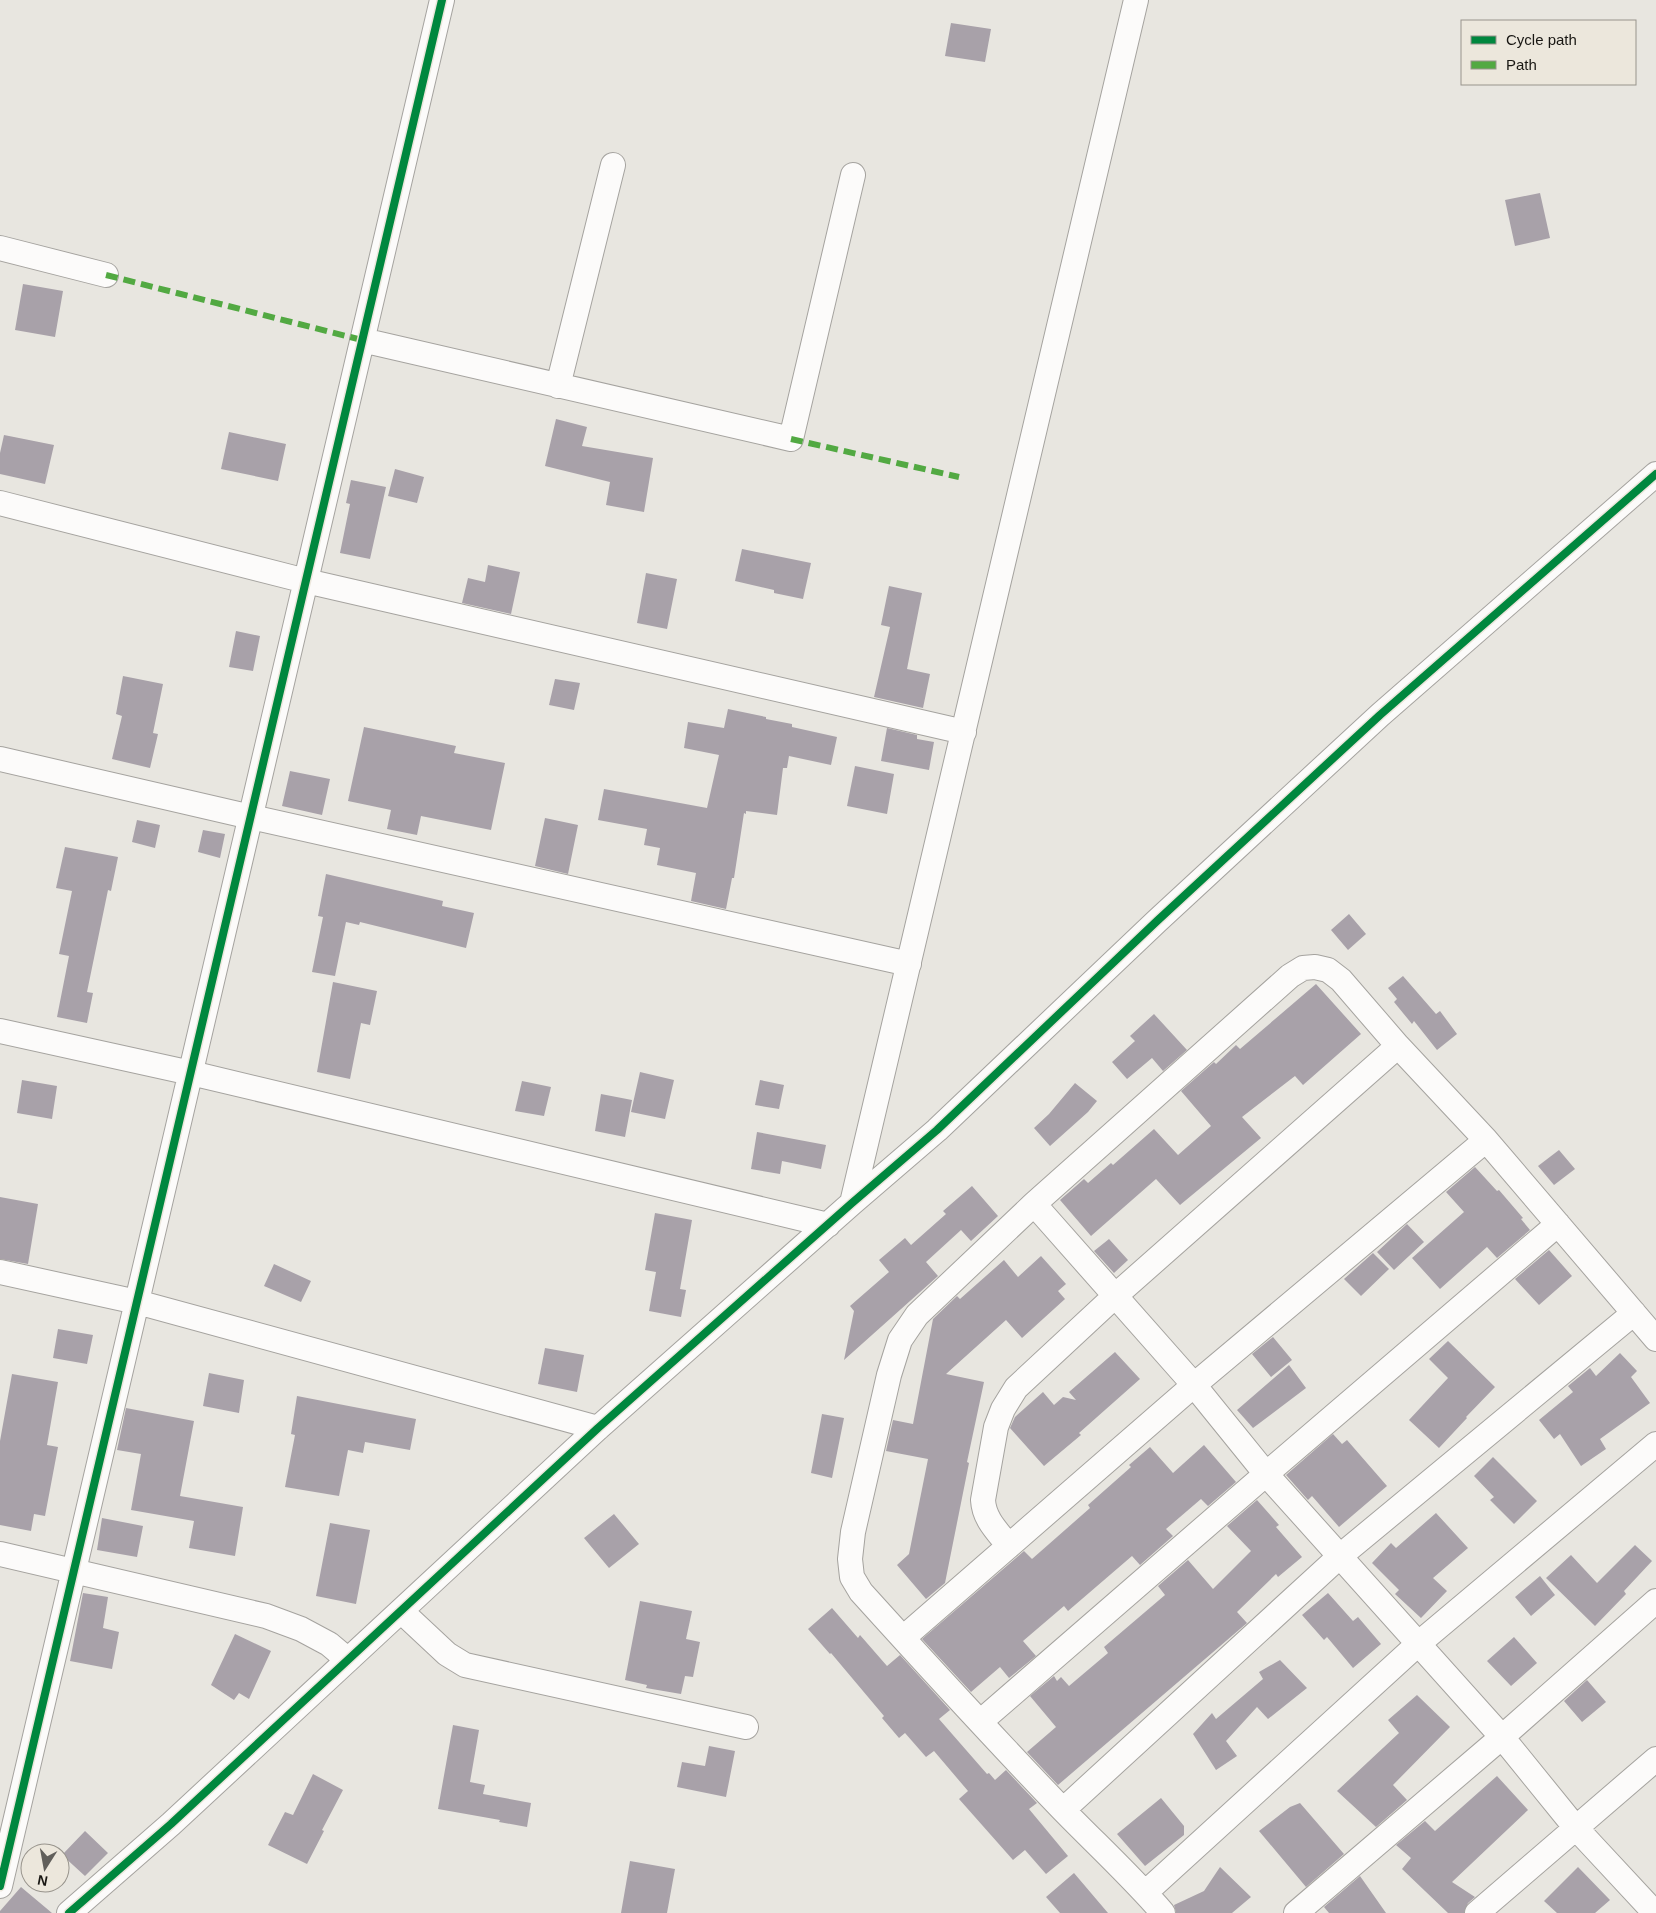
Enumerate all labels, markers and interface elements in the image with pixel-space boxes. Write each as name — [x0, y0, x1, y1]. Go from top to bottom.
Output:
legend — [1461, 20, 1636, 85]
text: Cycle path — [1506, 31, 1577, 48]
text: Path — [1506, 56, 1537, 73]
north arrow — [20, 1843, 70, 1893]
text: N — [36, 1872, 49, 1890]

